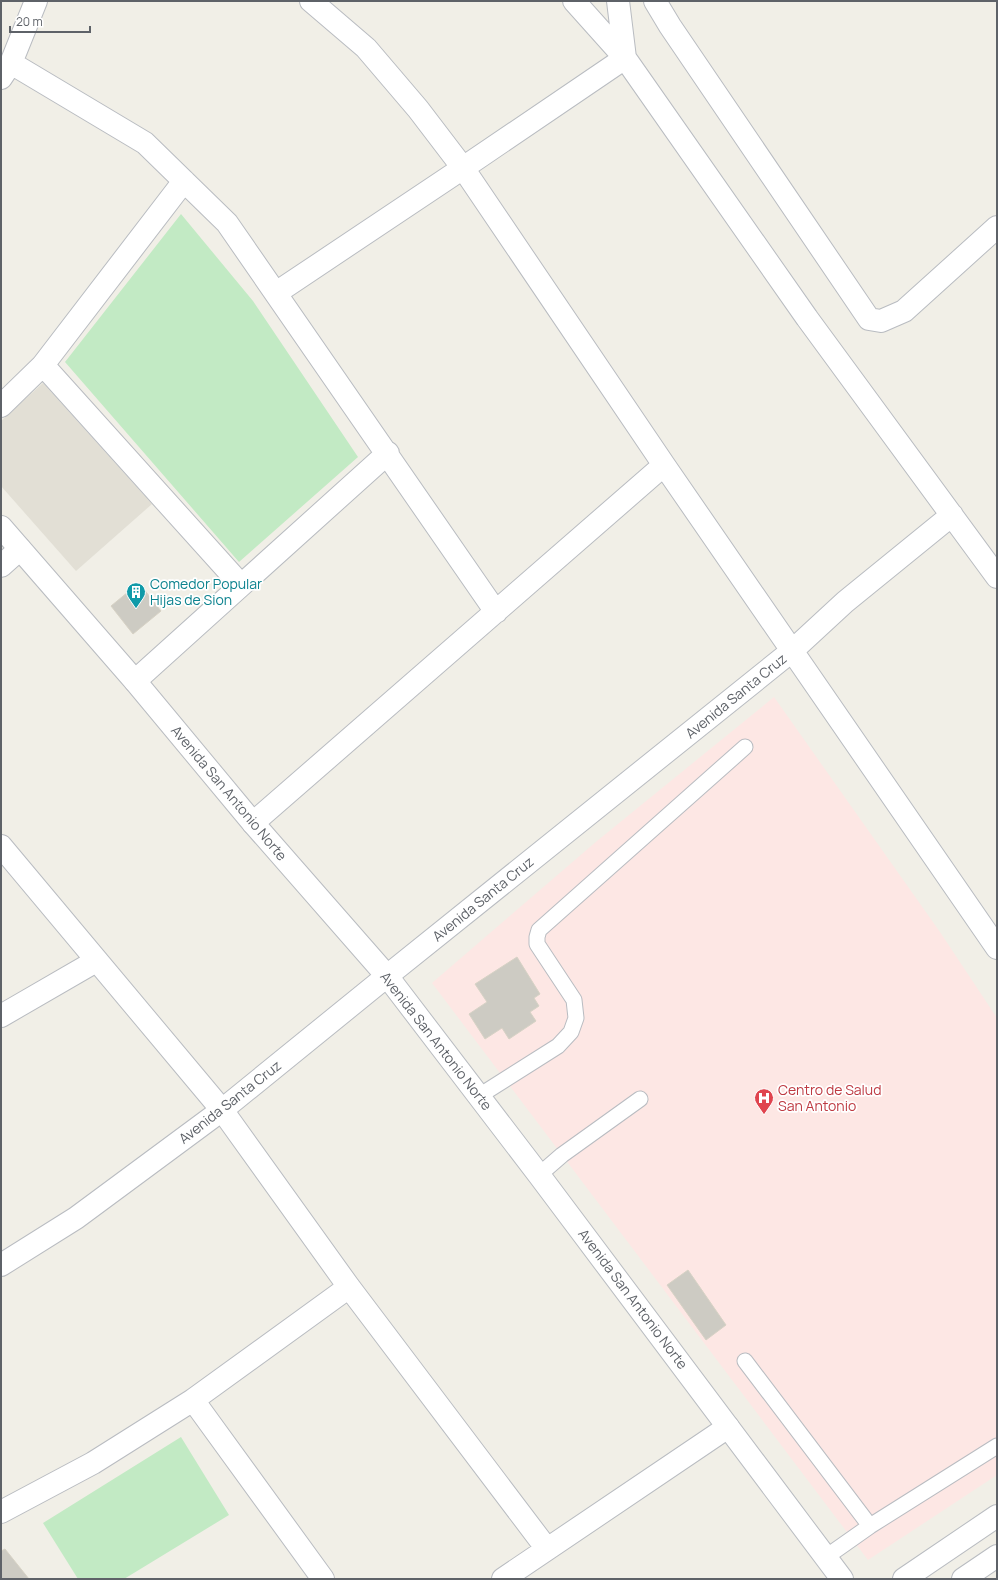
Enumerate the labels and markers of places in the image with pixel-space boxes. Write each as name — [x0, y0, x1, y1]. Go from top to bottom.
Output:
place label: Comedor Popular Hijas de Sion — [150, 574, 262, 609]
building icon: Comedor Popular Hijas de Sion — [125, 581, 147, 609]
place label: Centro de Salud San Antonio — [778, 1080, 881, 1115]
hospital icon: Centro de Salud San Antonio — [753, 1087, 775, 1115]

